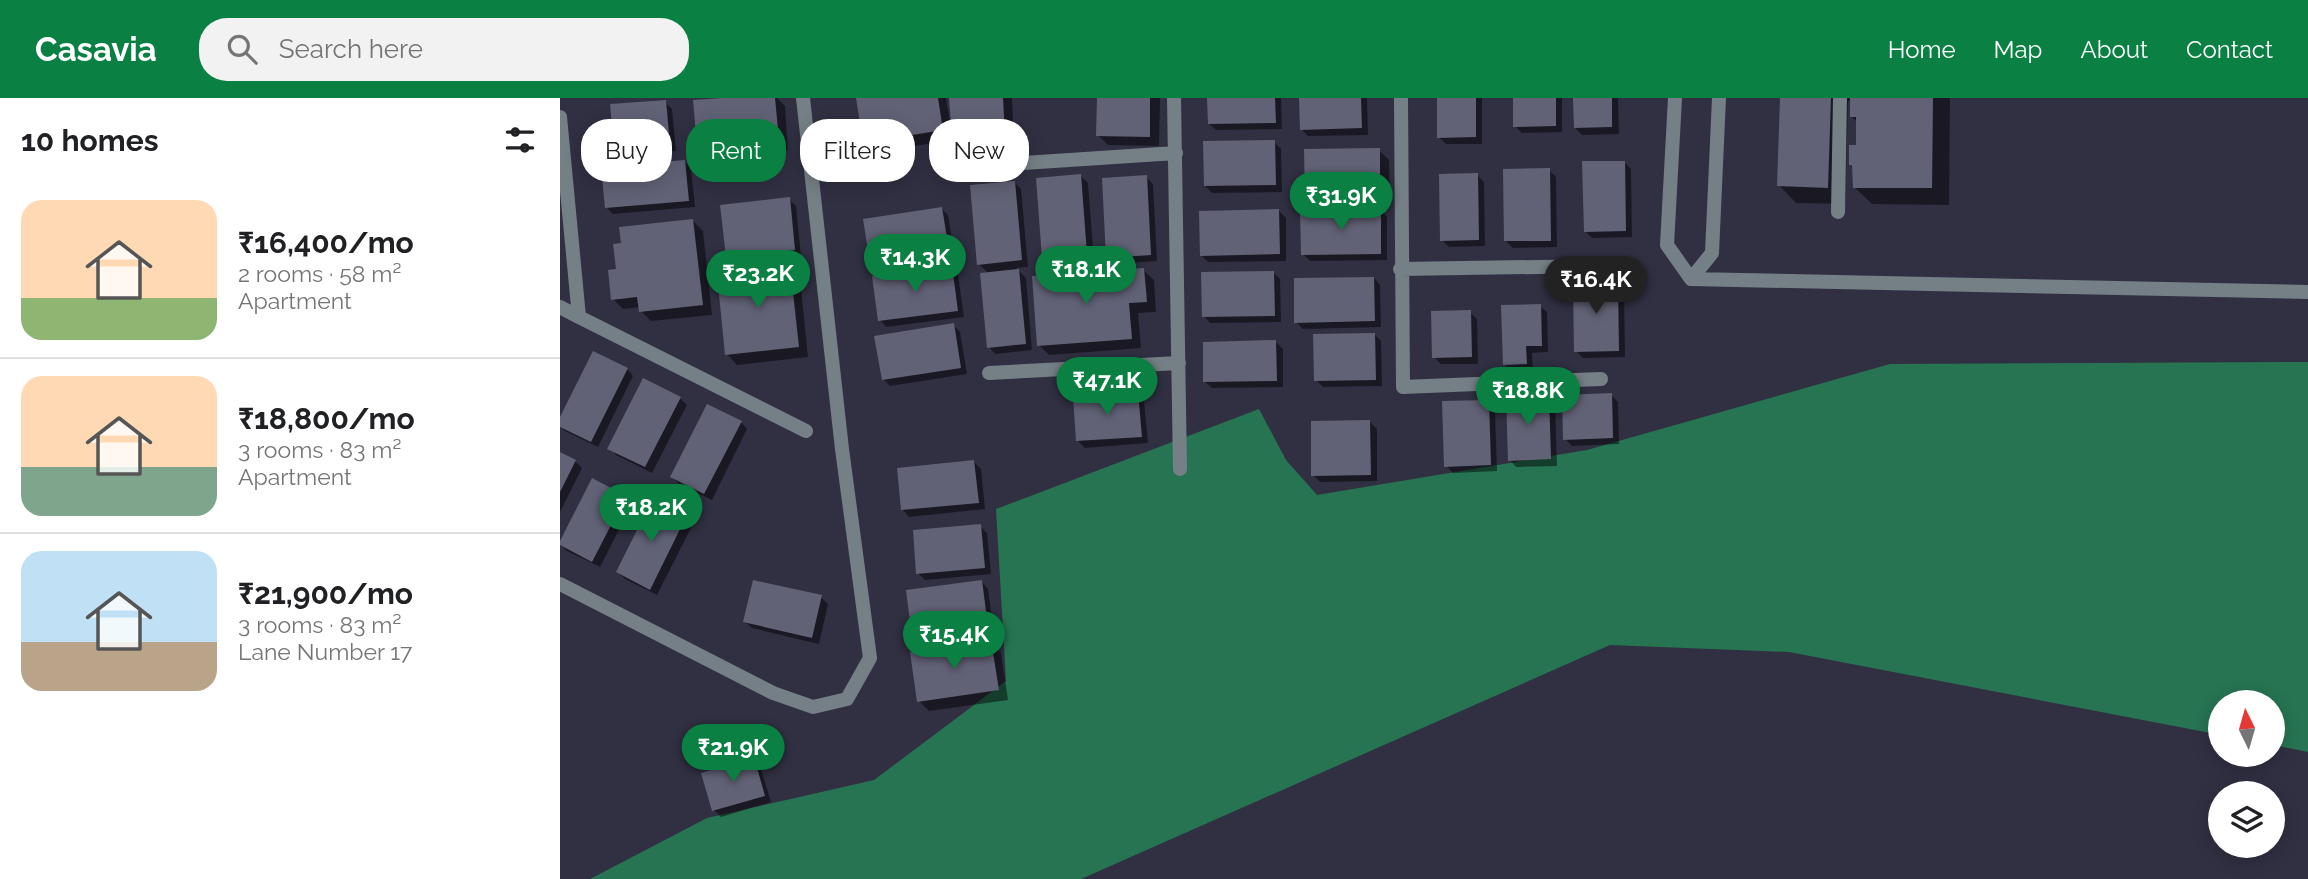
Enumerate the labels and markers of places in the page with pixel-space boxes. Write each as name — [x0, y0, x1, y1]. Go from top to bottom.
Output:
pin: ₹31.9K — [1284, 172, 1398, 232]
pin: ₹14.3K — [858, 234, 972, 294]
pin: ₹18.1K — [1029, 246, 1143, 306]
pin: ₹23.2K — [701, 250, 815, 310]
pin: ₹16.4K — [1539, 256, 1653, 316]
pin: ₹47.1K — [1050, 358, 1164, 417]
pin: ₹18.8K — [1471, 368, 1585, 427]
pin: ₹18.2K — [594, 484, 708, 544]
pin: ₹15.4K — [897, 612, 1011, 671]
pin: ₹21.9K — [676, 724, 790, 784]

